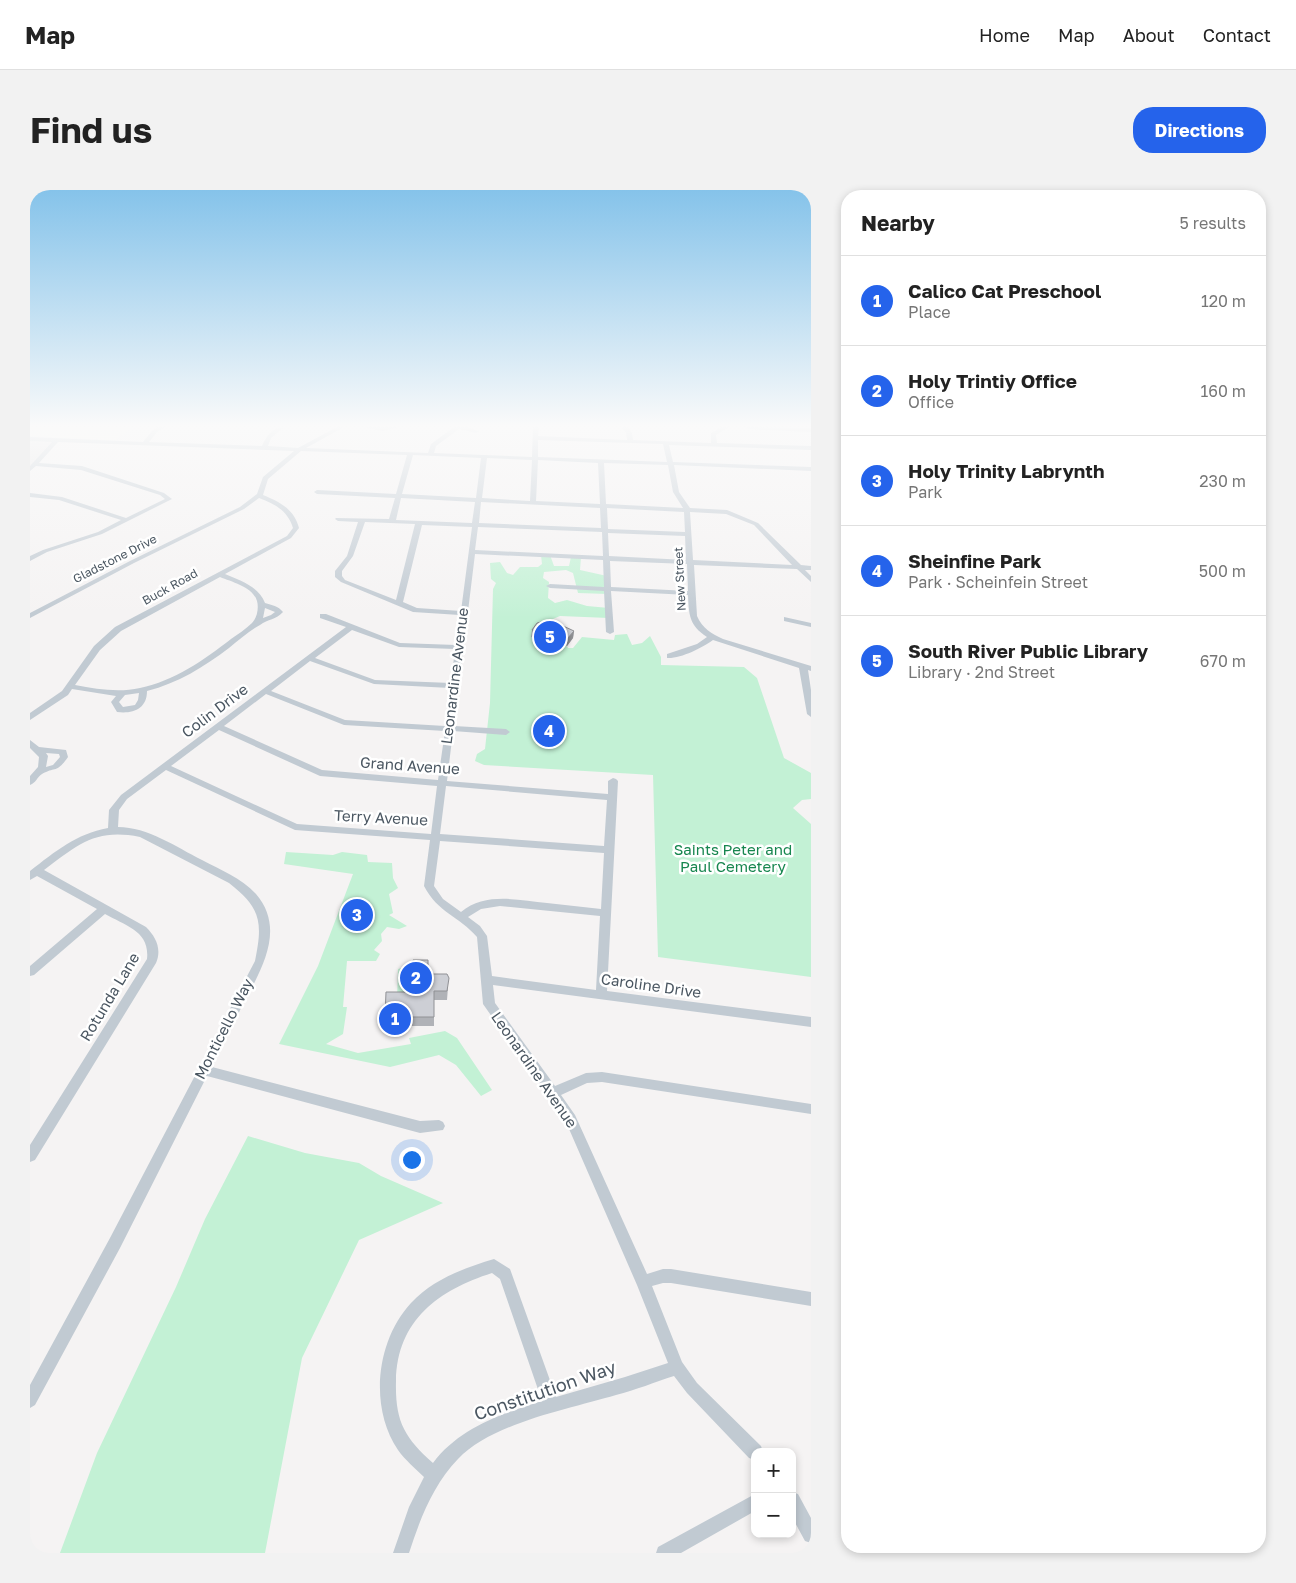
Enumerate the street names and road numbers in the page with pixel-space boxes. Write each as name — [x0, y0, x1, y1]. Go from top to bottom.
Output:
street label: Gladstone Drive — [70, 531, 159, 586]
street label: New Street — [670, 546, 689, 611]
street label: Buck Road — [139, 565, 200, 608]
street label: Leonardine Avenue — [437, 606, 471, 745]
street label: Colin Drive — [178, 679, 251, 741]
street label: Grand Avenue — [360, 753, 461, 777]
street label: Terry Avenue — [334, 806, 429, 828]
street label: Rotunda Lane — [76, 949, 143, 1044]
street label: Caroline Drive — [600, 969, 703, 1001]
street label: Monticello Way — [190, 975, 256, 1082]
street label: Leonardine Avenue — [488, 1008, 582, 1131]
street label: Constitution Way — [471, 1355, 619, 1425]

